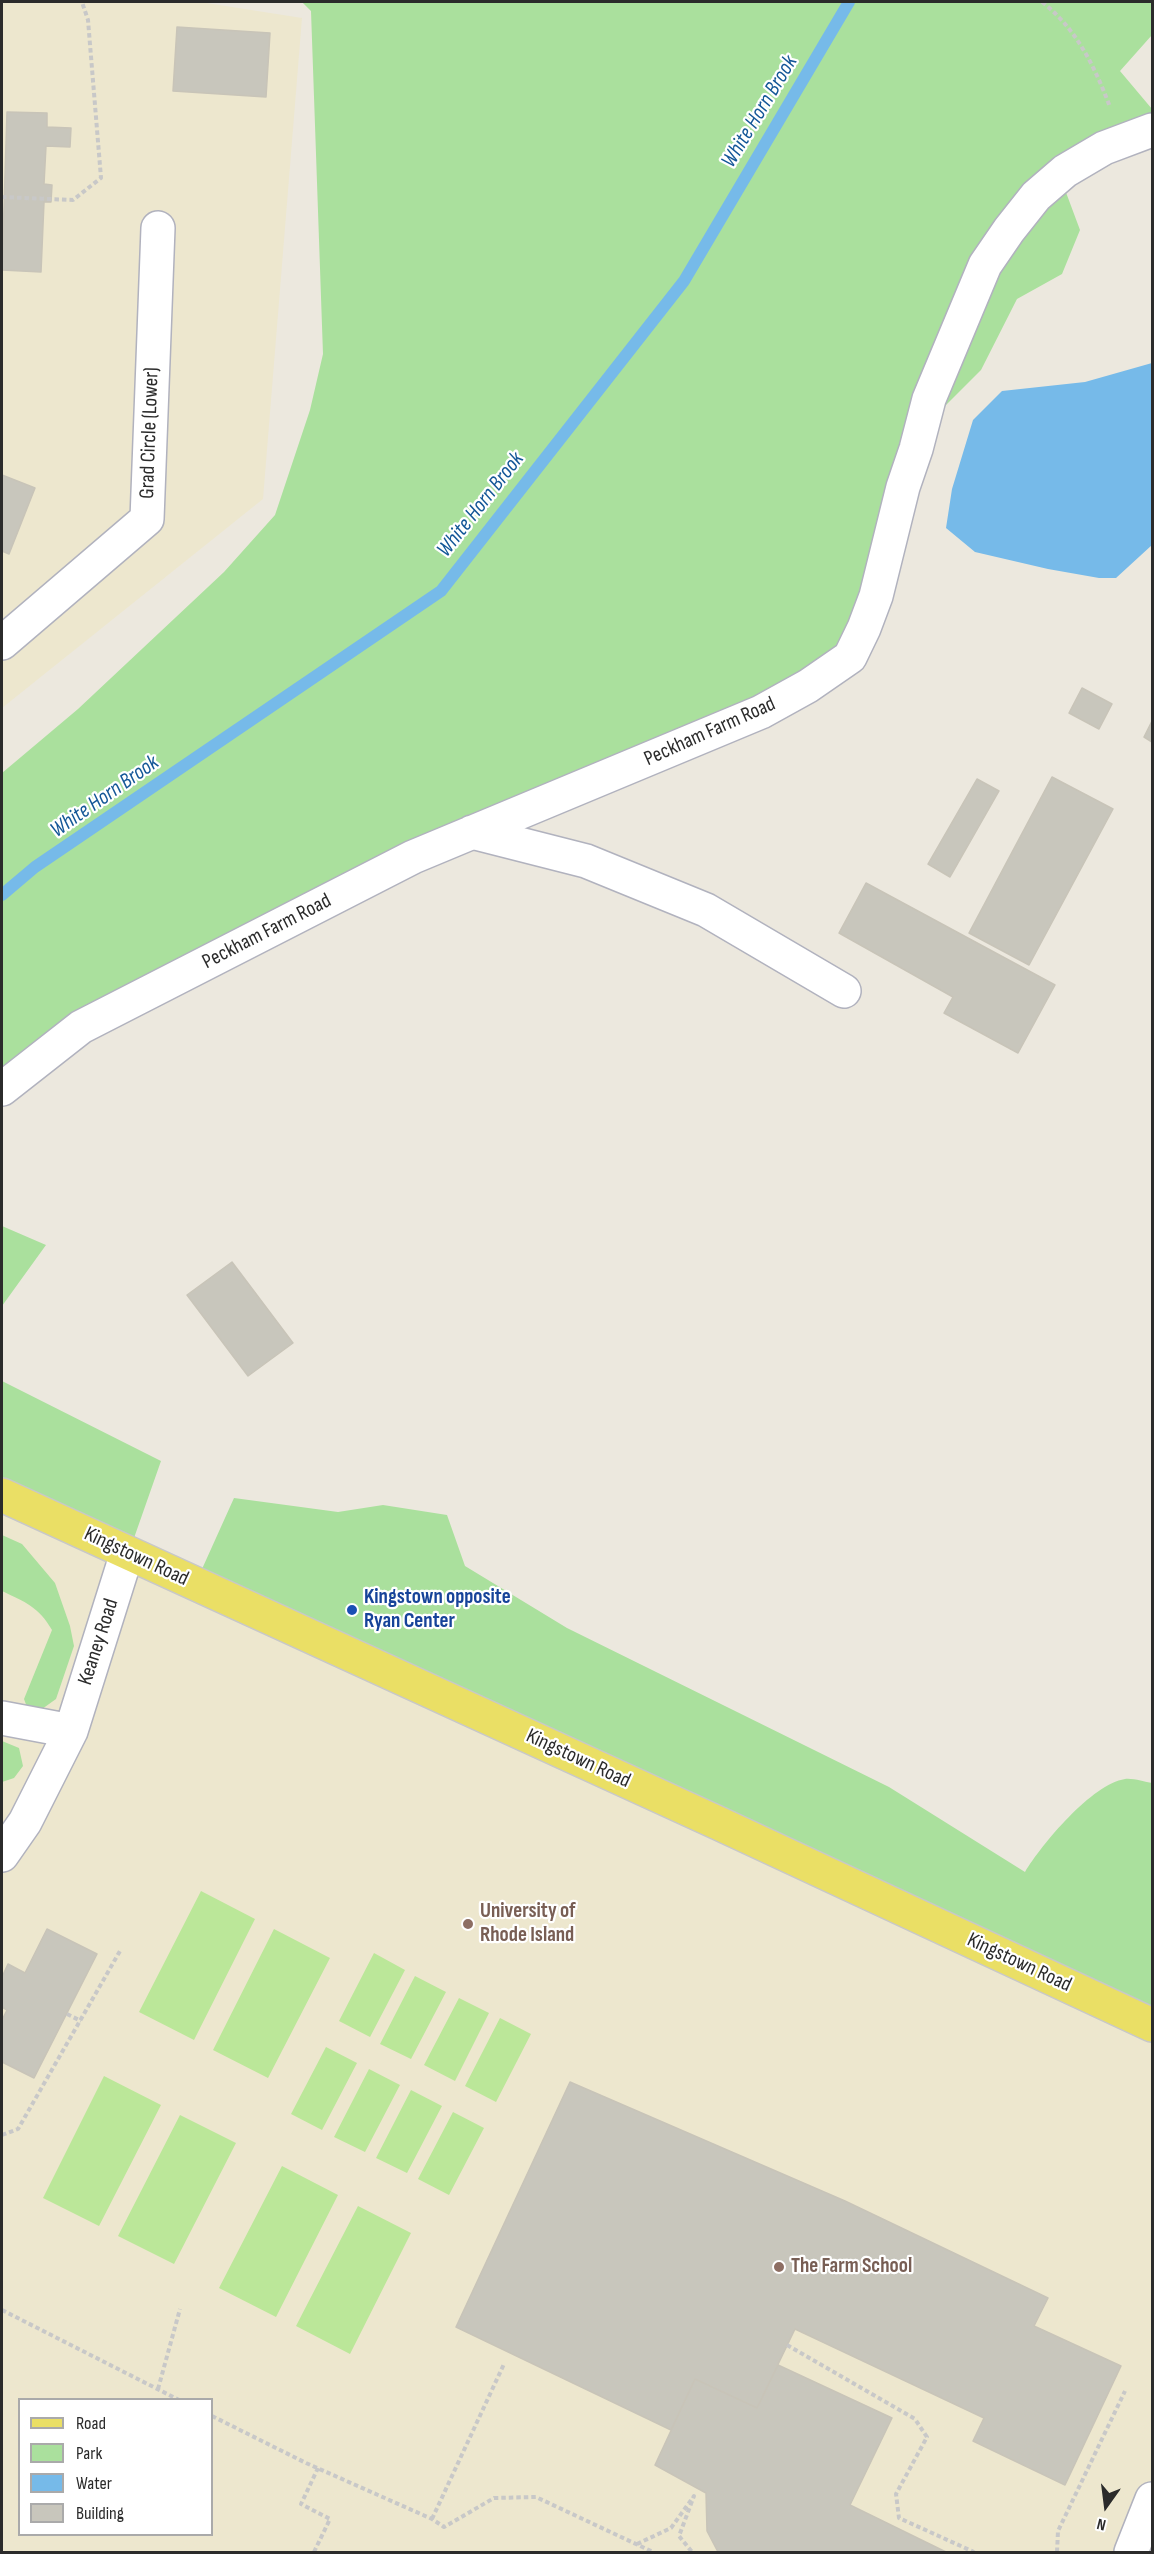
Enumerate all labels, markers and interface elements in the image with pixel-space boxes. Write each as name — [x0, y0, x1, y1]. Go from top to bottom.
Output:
water label: White Horn Brook — [716, 51, 804, 173]
street label: Grad Circle (Lower) — [135, 367, 165, 499]
water label: White Horn Brook — [432, 447, 530, 563]
street label: Peckham Farm Road — [640, 692, 780, 772]
water label: White Horn Brook — [46, 750, 164, 844]
street label: Peckham Farm Road — [198, 889, 336, 975]
street label: Kingstown Road — [80, 1522, 192, 1592]
place label: Kingstown opposite Ryan Center — [364, 1585, 511, 1635]
street label: Keaney Road — [73, 1596, 125, 1688]
marker: Kingstown opposite Ryan Center — [345, 1603, 359, 1617]
street label: Kingstown Road — [522, 1724, 634, 1794]
place label: University of Rhode Island — [480, 1899, 576, 1949]
marker: University of Rhode Island — [461, 1917, 475, 1931]
street label: Kingstown Road — [963, 1928, 1075, 1998]
place label: The Farm School — [791, 2254, 912, 2280]
marker: The Farm School — [772, 2260, 786, 2274]
legend — [18, 2398, 213, 2536]
text: Road — [76, 2413, 106, 2434]
text: Park — [76, 2443, 102, 2464]
text: Water — [76, 2473, 112, 2494]
north arrow — [1076, 2476, 1136, 2536]
text: Building — [76, 2503, 124, 2524]
text: N — [1095, 2514, 1108, 2534]

